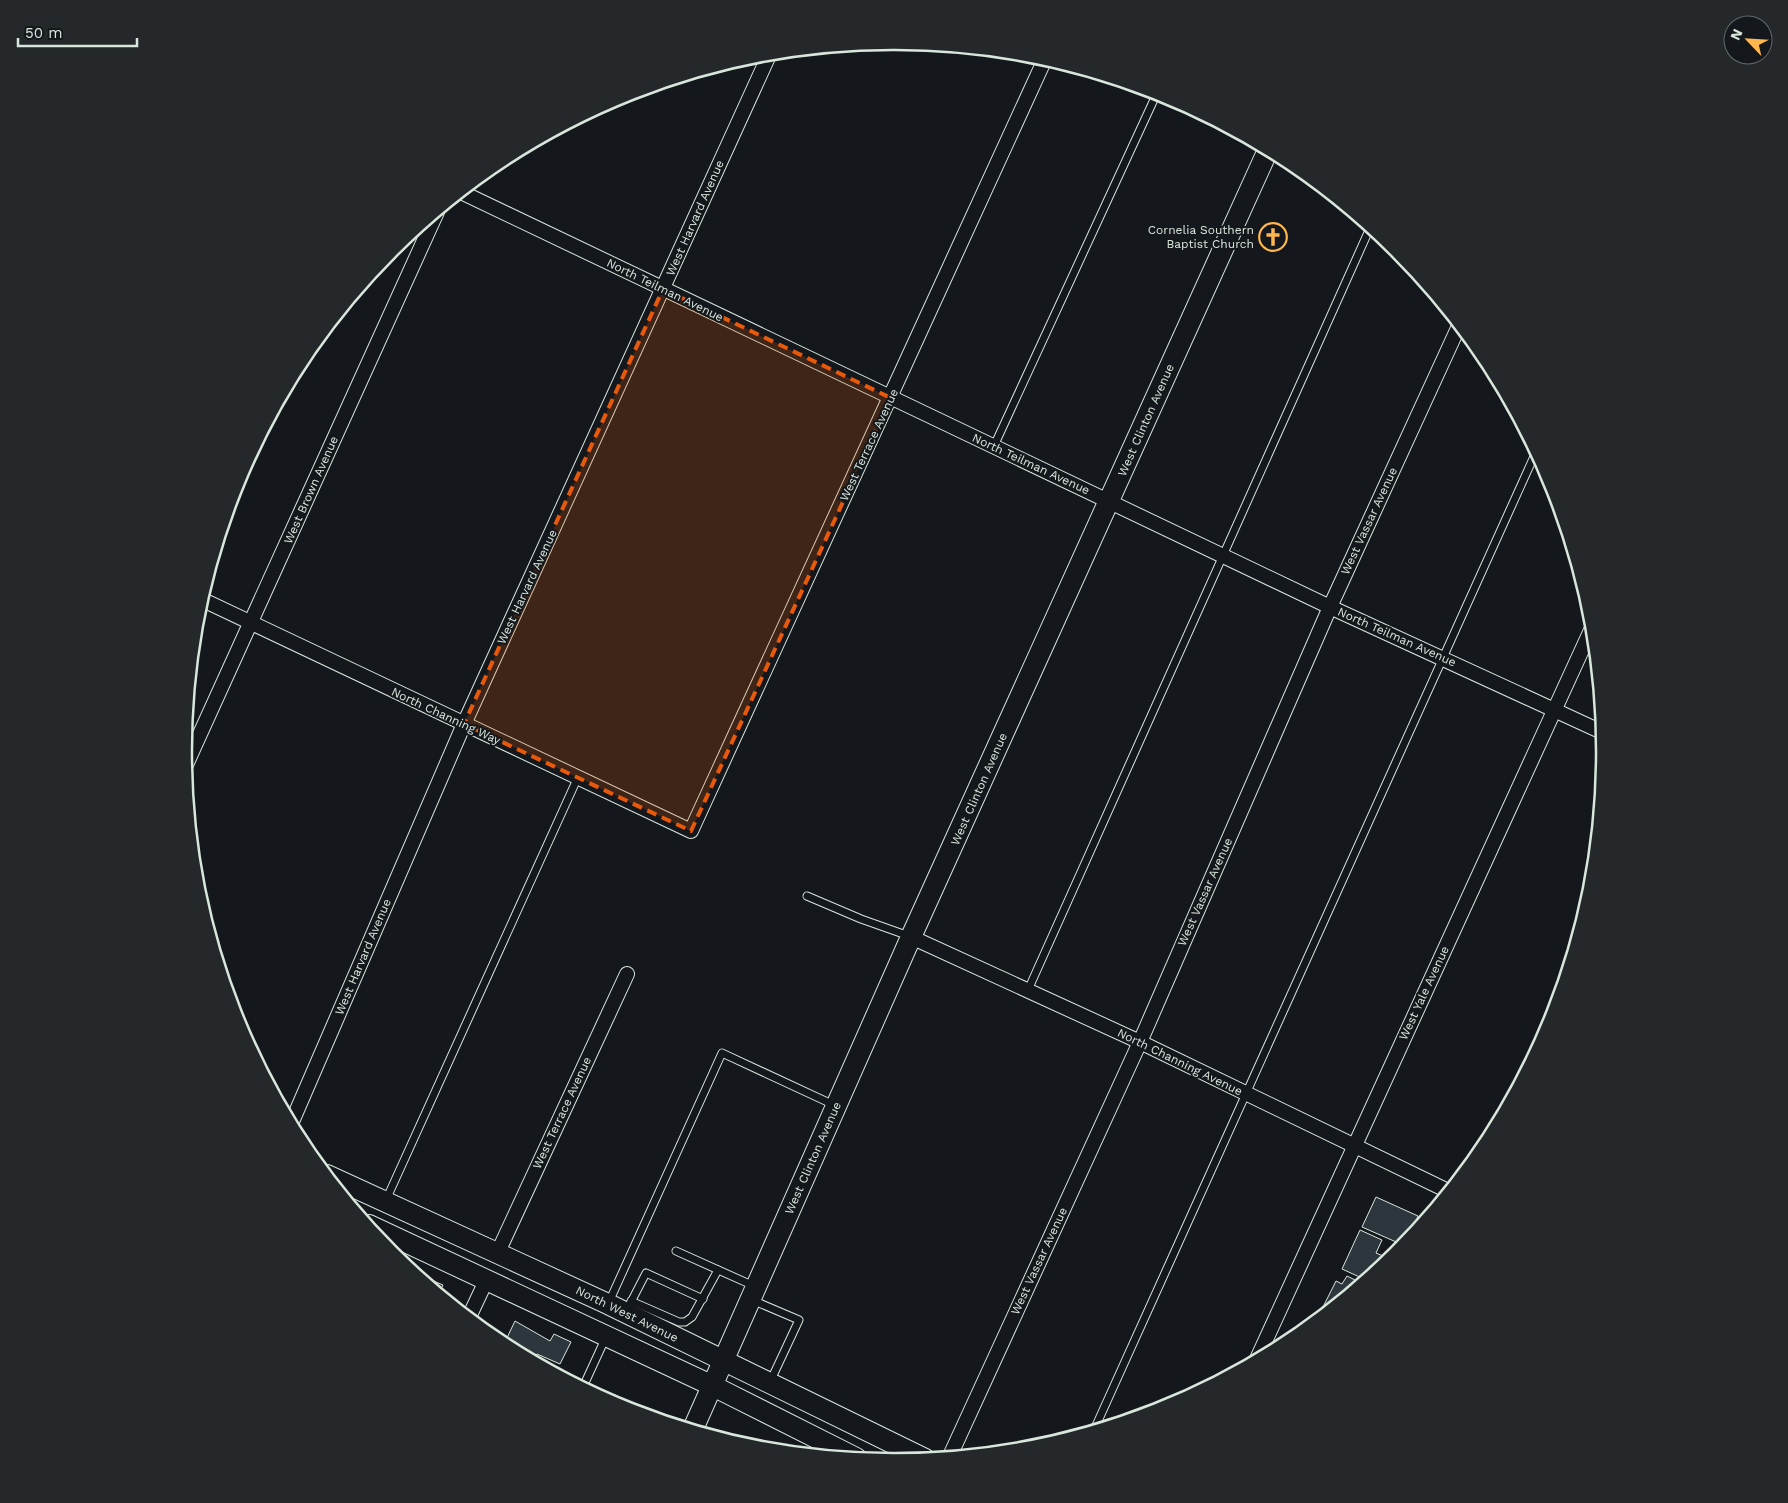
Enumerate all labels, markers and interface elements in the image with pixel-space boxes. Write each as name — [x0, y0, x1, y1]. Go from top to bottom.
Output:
scale bar — [18, 15, 136, 47]
north arrow — [1723, 15, 1773, 65]
text: 50 m — [25, 24, 62, 42]
text: N — [1727, 26, 1746, 43]
street label: West Harvard Avenue — [663, 158, 727, 278]
church icon: Cornelia Southern Baptist Church — [1258, 222, 1288, 252]
place label: Cornelia Southern Baptist Church — [1148, 223, 1254, 251]
street label: North Teilman Avenue — [604, 256, 726, 324]
street label: West Clinton Avenue — [1115, 362, 1177, 478]
street label: West Terrace Avenue — [837, 387, 901, 503]
street label: North Teilman Avenue — [970, 431, 1092, 497]
street label: West Brown Avenue — [281, 434, 341, 546]
street label: West Vassar Avenue — [1338, 465, 1400, 577]
street label: West Harvard Avenue — [494, 527, 560, 647]
street label: North Teilman Avenue — [1336, 605, 1458, 669]
street label: North Channing Way — [389, 685, 504, 748]
street label: West Clinton Avenue — [948, 731, 1010, 847]
street label: West Vassar Avenue — [1175, 836, 1235, 948]
street label: West Harvard Avenue — [332, 897, 394, 1017]
street label: West Yale Avenue — [1396, 944, 1452, 1042]
street label: North Channing Avenue — [1115, 1026, 1245, 1098]
street label: West Terrace Avenue — [530, 1055, 594, 1171]
street label: West Clinton Avenue — [782, 1100, 844, 1216]
street label: West Vassar Avenue — [1008, 1205, 1070, 1317]
street label: North West Avenue — [574, 1283, 681, 1345]

